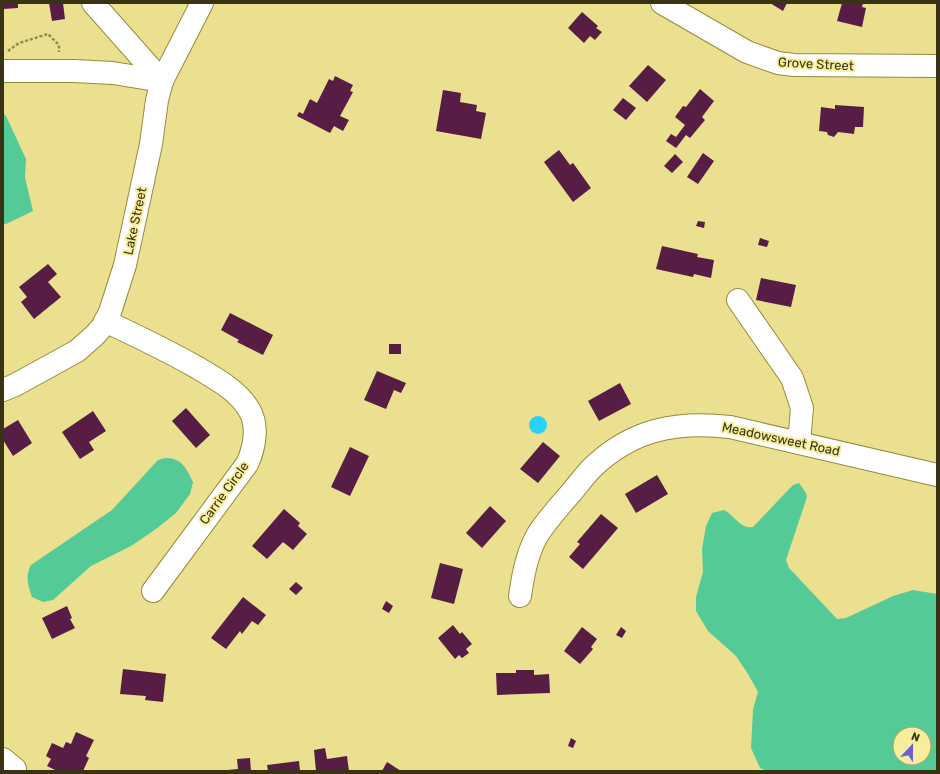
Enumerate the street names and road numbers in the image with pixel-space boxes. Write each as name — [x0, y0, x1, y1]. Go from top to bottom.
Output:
street label: Grove Street — [778, 55, 854, 73]
street label: Lake Street — [120, 186, 150, 256]
street label: Meadowsweet Road — [721, 419, 841, 459]
street label: Carrie Circle — [196, 459, 252, 527]

